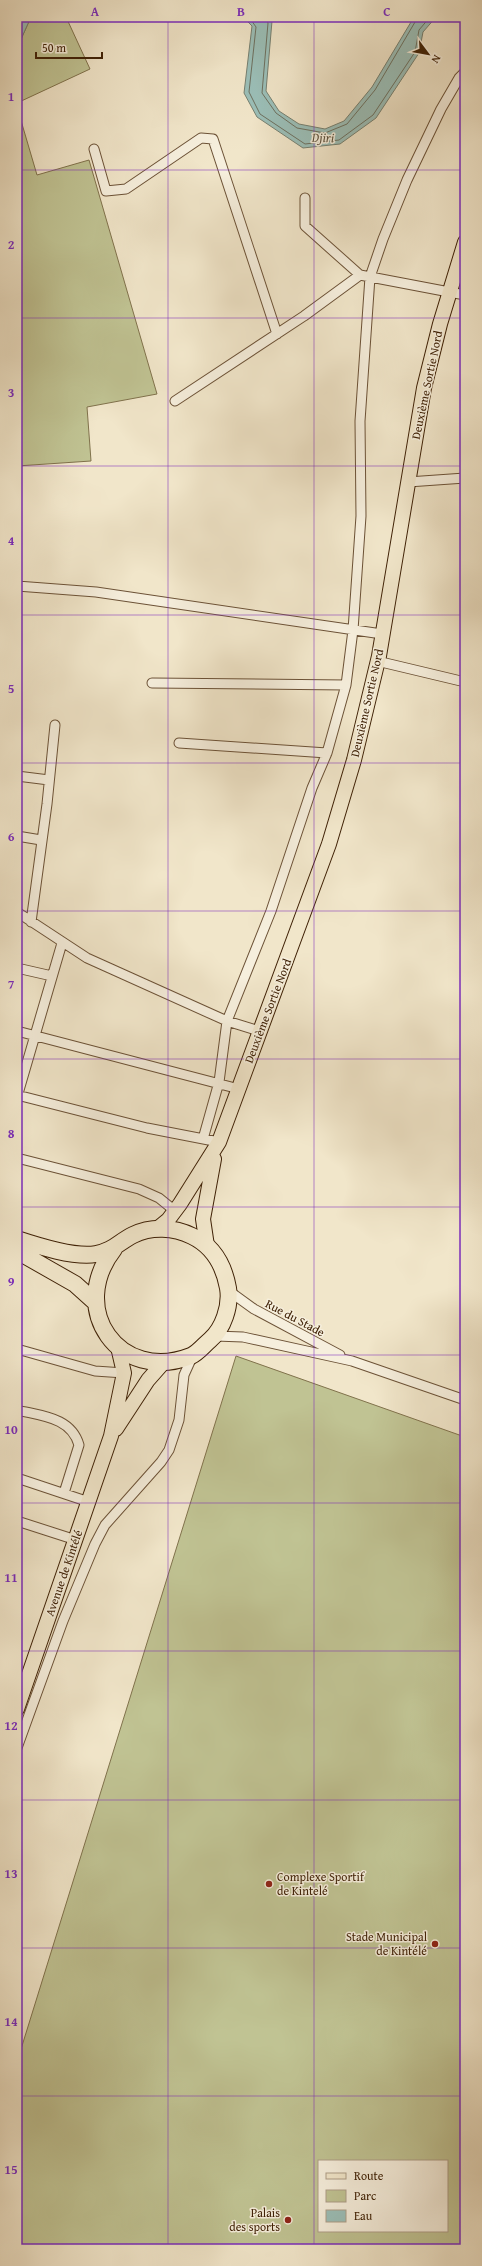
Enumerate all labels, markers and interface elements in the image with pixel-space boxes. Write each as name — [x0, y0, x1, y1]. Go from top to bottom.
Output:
text: A — [91, 2, 100, 21]
text: B — [237, 2, 245, 21]
text: C — [383, 2, 391, 21]
scale bar — [36, 34, 102, 60]
north arrow — [408, 34, 448, 74]
text: 50 m — [42, 39, 66, 56]
text: N — [427, 52, 445, 67]
text: 1 — [8, 87, 14, 106]
water label: Djiri — [311, 128, 335, 147]
text: 2 — [8, 235, 15, 254]
street label: Deuxième Sortie Nord — [407, 328, 446, 441]
text: 3 — [8, 383, 14, 402]
text: 4 — [8, 531, 15, 550]
street label: Deuxième Sortie Nord — [346, 647, 387, 759]
text: 5 — [8, 679, 15, 698]
text: 6 — [8, 827, 15, 846]
street label: Deuxième Sortie Nord — [240, 956, 296, 1065]
text: 7 — [8, 975, 15, 994]
text: 8 — [8, 1124, 15, 1143]
text: 9 — [8, 1272, 15, 1291]
street label: Rue du Stade — [263, 1295, 328, 1340]
text: 10 — [4, 1420, 18, 1439]
street label: Avenue de Kintélé — [41, 1527, 86, 1618]
text: 11 — [4, 1568, 18, 1587]
text: 12 — [4, 1716, 18, 1735]
text: 13 — [4, 1864, 18, 1883]
place label: Complexe Sportif de Kintelé — [277, 1868, 365, 1899]
marker: Complexe Sportif de Kintelé — [264, 1879, 274, 1889]
place label: Stade Municipal de Kintélé — [346, 1928, 428, 1959]
marker: Stade Municipal de Kintélé — [430, 1939, 440, 1949]
text: 14 — [4, 2012, 18, 2031]
text: 15 — [4, 2160, 18, 2179]
legend — [318, 2160, 448, 2232]
text: Route — [354, 2167, 384, 2184]
text: Parc — [354, 2187, 377, 2204]
place label: Palais des sports — [229, 2204, 280, 2235]
text: Eau — [354, 2207, 373, 2224]
marker: Palais des sports — [283, 2215, 293, 2225]

